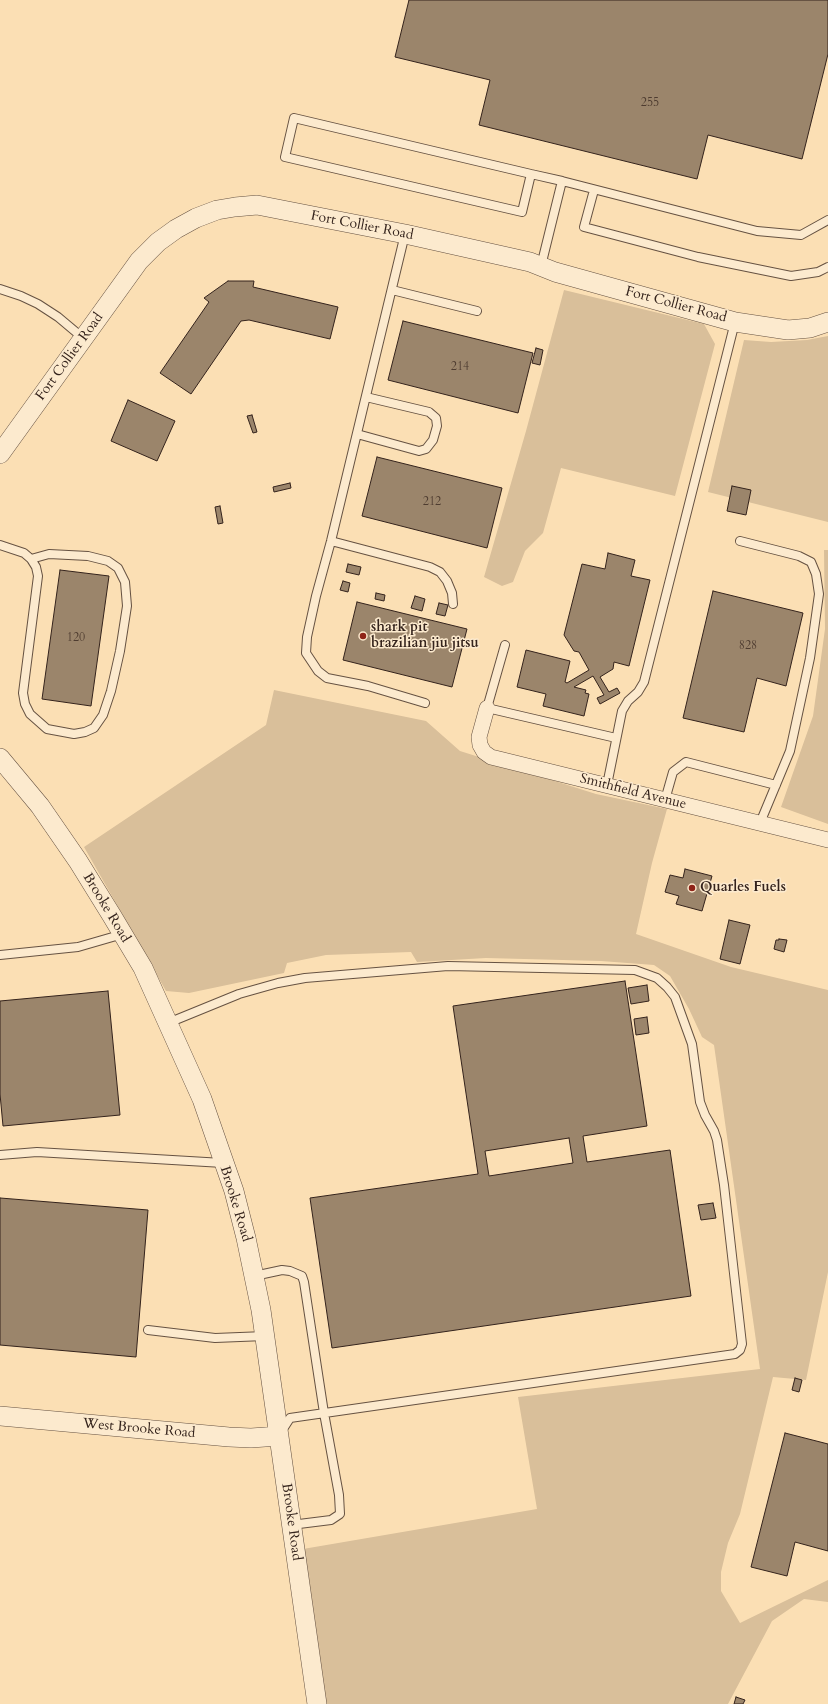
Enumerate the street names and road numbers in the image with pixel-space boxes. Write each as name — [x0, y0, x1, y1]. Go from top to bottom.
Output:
street label: Fort Collier Road — [309, 208, 415, 244]
street label: Fort Collier Road — [624, 283, 728, 327]
street label: Fort Collier Road — [33, 310, 107, 404]
street label: Smithfield Avenue — [578, 771, 688, 813]
street label: Brooke Road — [79, 870, 133, 946]
street label: Brooke Road — [216, 1164, 254, 1244]
street label: West Brooke Road — [82, 1416, 196, 1442]
street label: Brooke Road — [277, 1482, 305, 1562]

